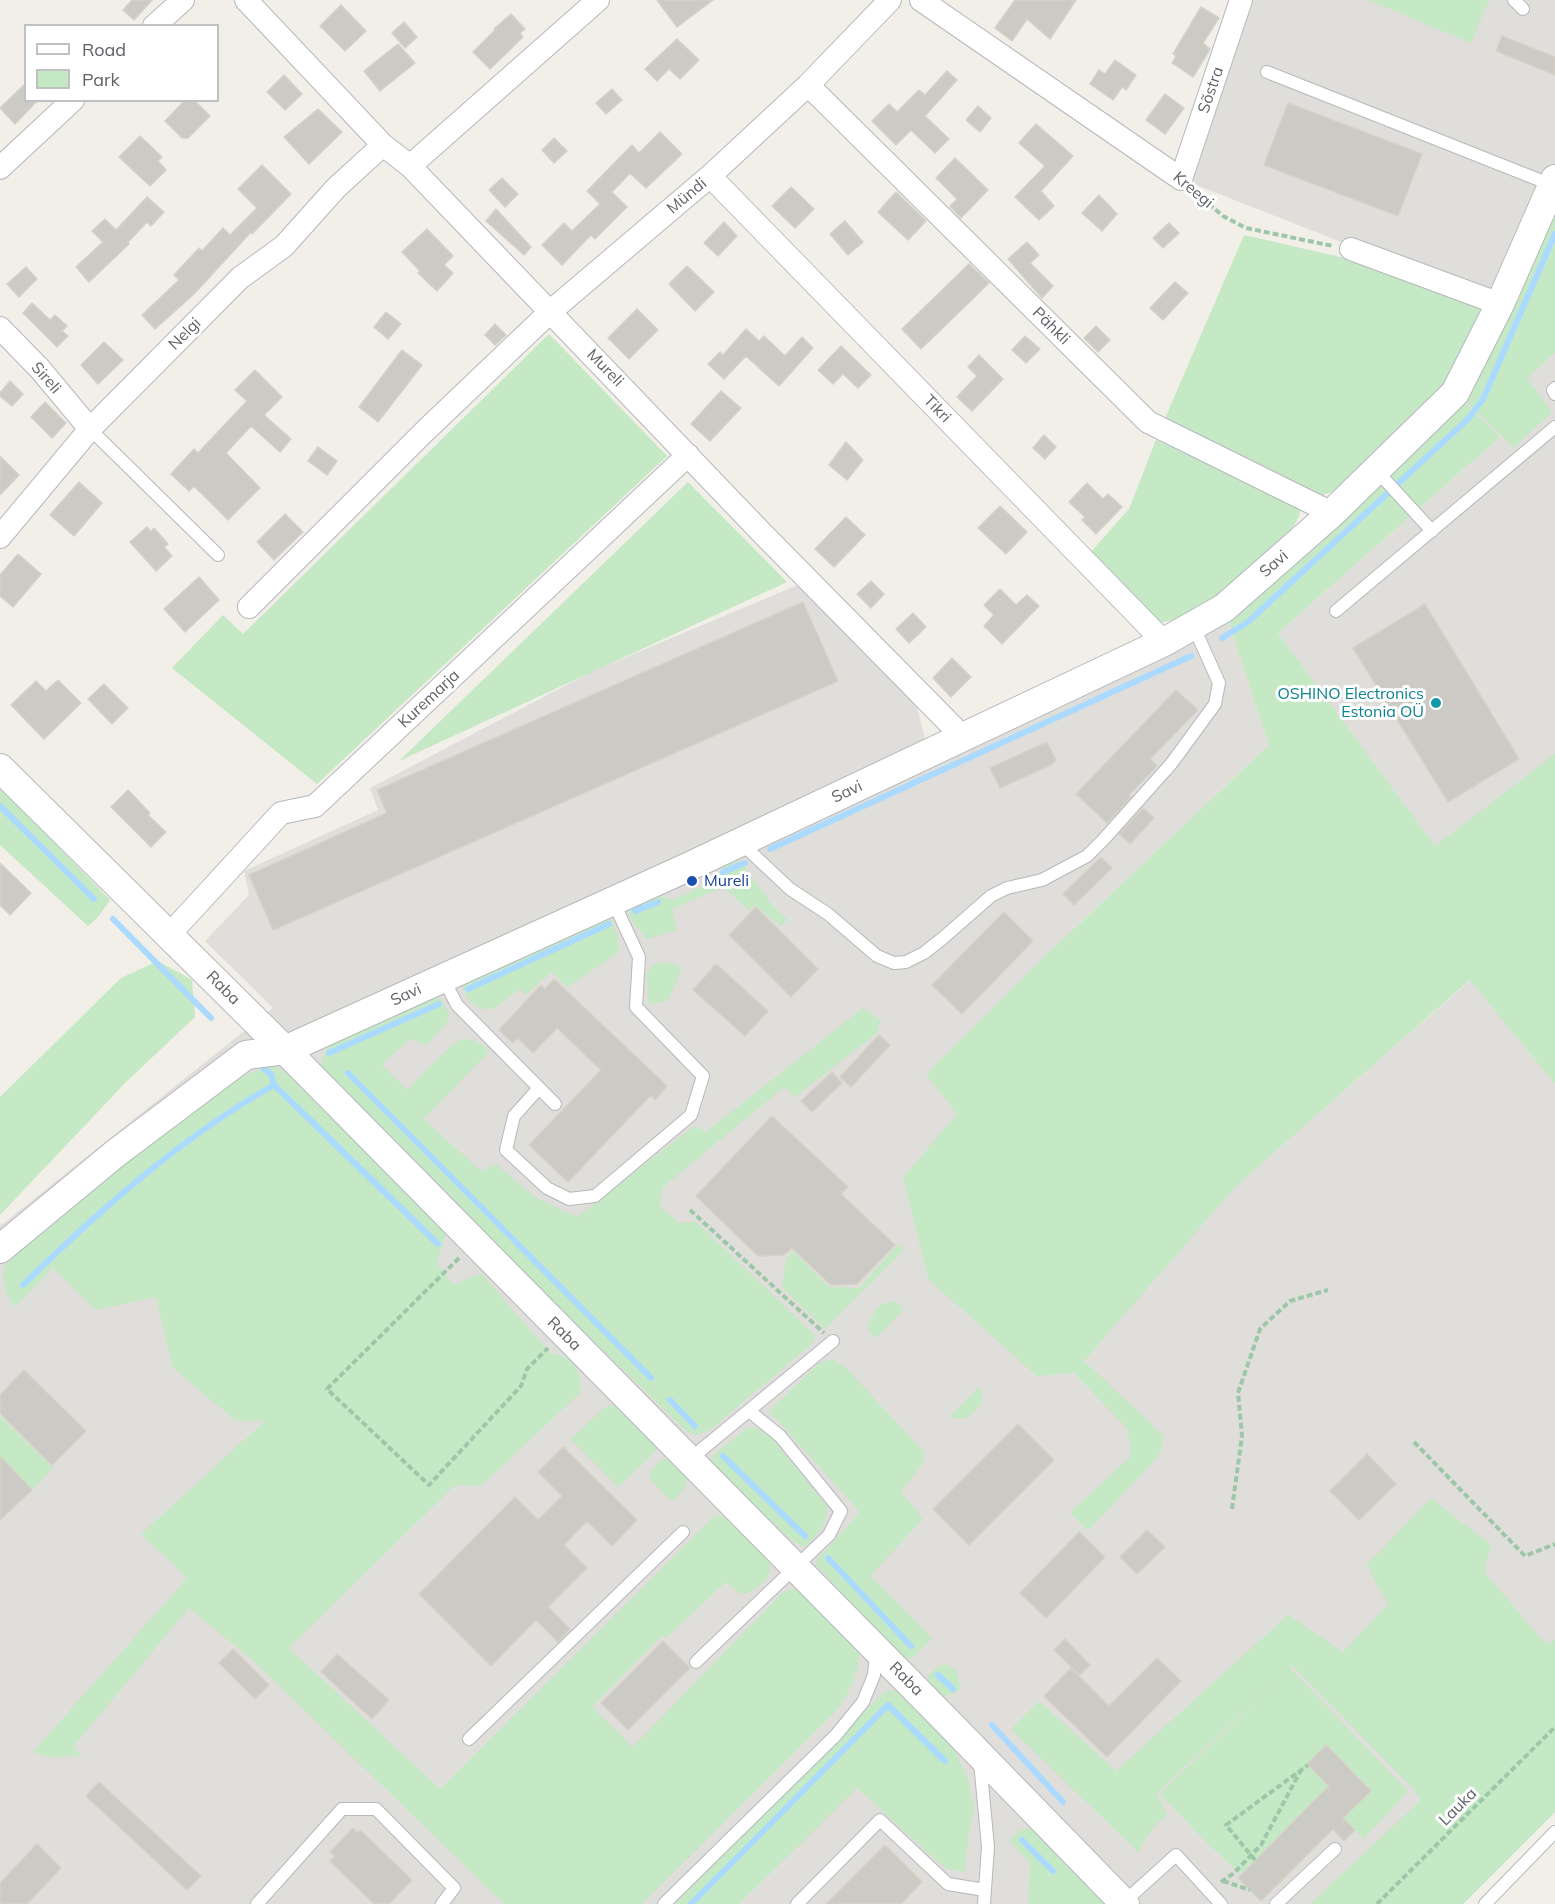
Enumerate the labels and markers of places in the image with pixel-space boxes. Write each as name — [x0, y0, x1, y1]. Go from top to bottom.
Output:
place label: OSHINO Electronics Estonia OÜ — [1277, 684, 1424, 722]
marker: OSHINO Electronics Estonia OÜ — [1429, 696, 1443, 710]
place label: Mureli — [704, 871, 749, 891]
marker: Mureli — [685, 874, 699, 888]

